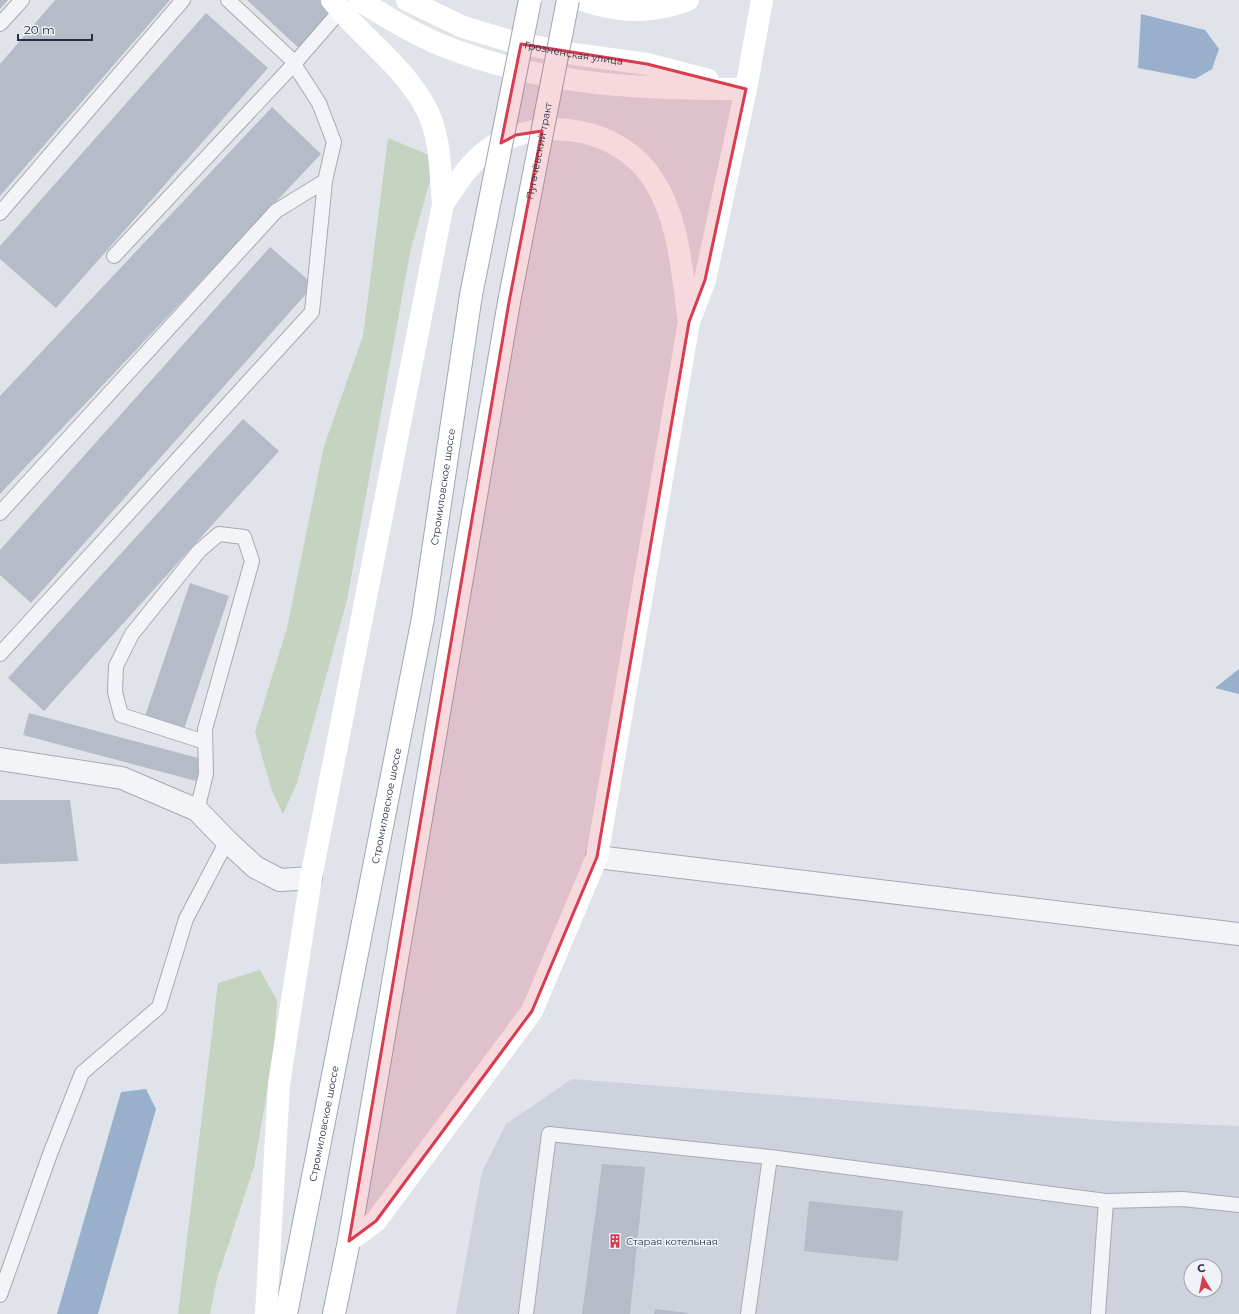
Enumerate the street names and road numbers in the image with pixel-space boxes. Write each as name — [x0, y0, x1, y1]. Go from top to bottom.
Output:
street label: Грозненская улица — [523, 38, 624, 68]
street label: Пугачёвский тракт — [523, 101, 555, 200]
street label: Стромиловское шоссе — [428, 428, 458, 546]
street label: Стромиловское шоссе — [369, 747, 404, 865]
street label: Стромиловское шоссе — [306, 1065, 342, 1183]

